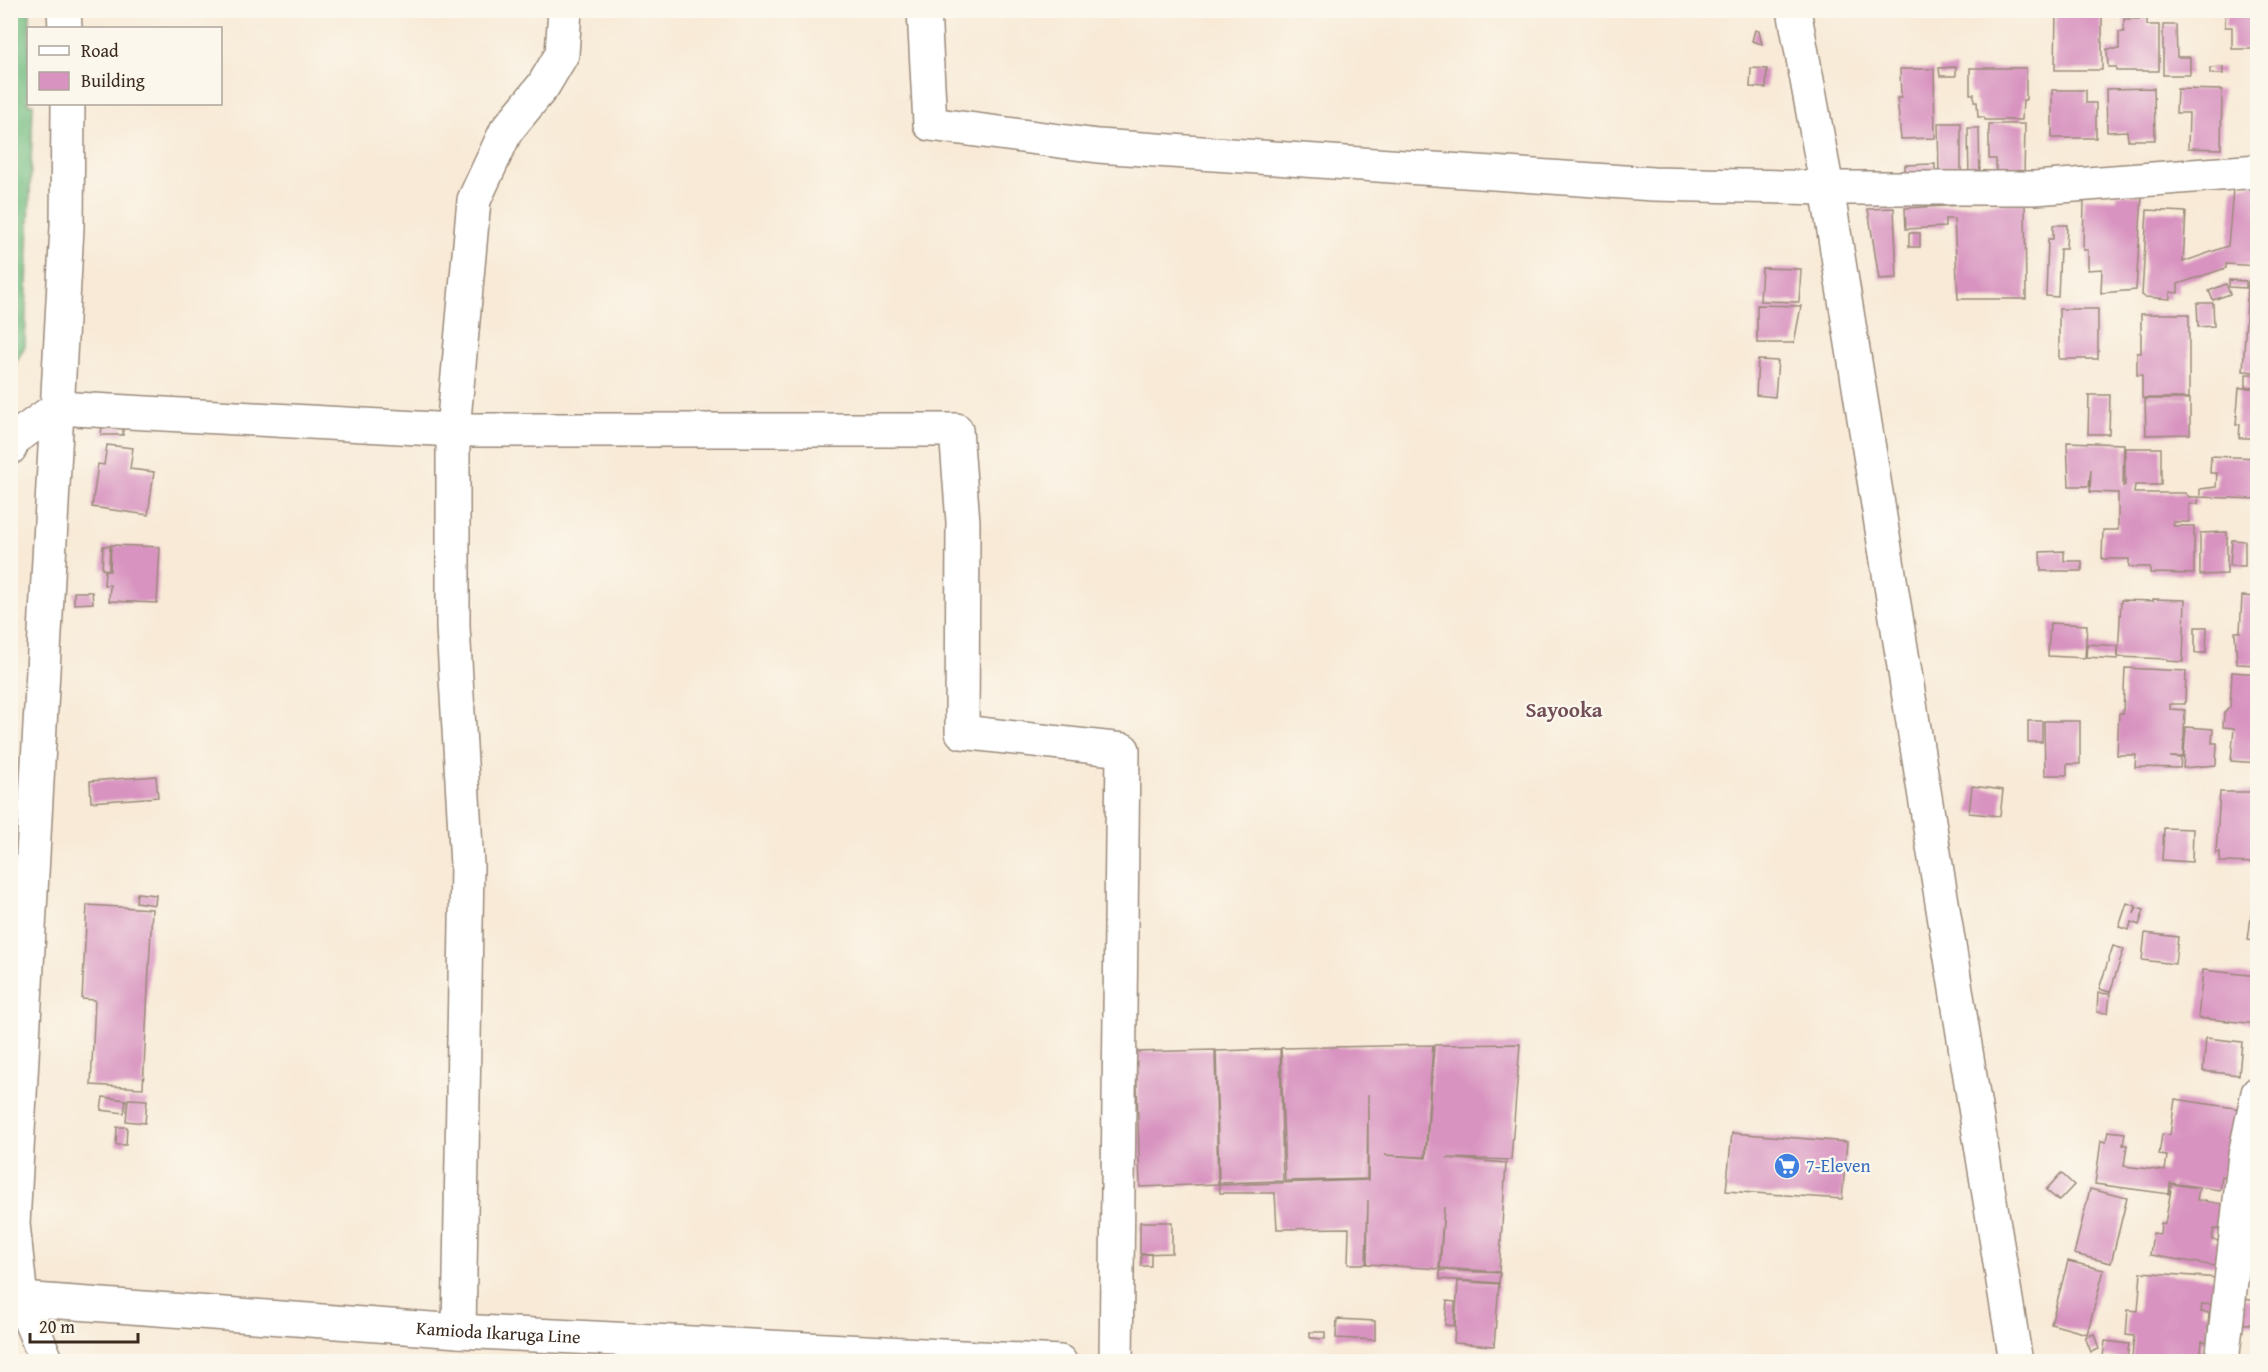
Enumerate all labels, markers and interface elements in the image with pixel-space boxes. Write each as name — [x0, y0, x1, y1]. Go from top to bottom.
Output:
legend — [27, 27, 222, 105]
text: Road — [81, 37, 119, 64]
text: Building — [81, 67, 145, 94]
district label: Sayooka — [1525, 694, 1603, 725]
supermarket icon: 7-Eleven — [1772, 1151, 1802, 1181]
place label: 7-Eleven — [1806, 1152, 1871, 1179]
scale bar — [30, 1306, 138, 1344]
text: 20 m — [39, 1313, 75, 1340]
street label: Kamioda Ikaruga Line — [415, 1314, 581, 1350]

